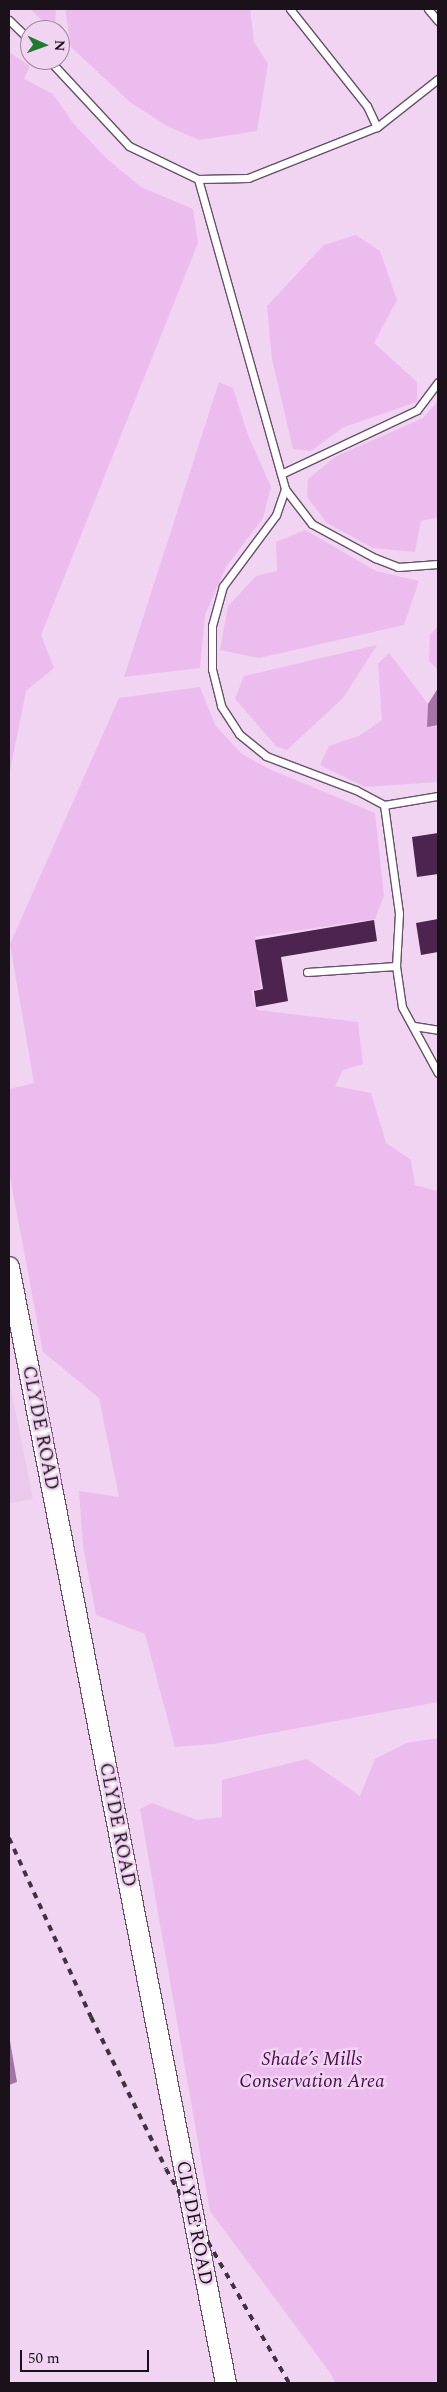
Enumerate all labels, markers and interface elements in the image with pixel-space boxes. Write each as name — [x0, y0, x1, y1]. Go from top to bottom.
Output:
north arrow — [20, 20, 70, 70]
text: N — [49, 39, 70, 52]
street label: CLYDE ROAD — [17, 1364, 63, 1492]
street label: CLYDE ROAD — [94, 1761, 140, 1889]
park label: Shade’s Mills Conservation Area — [239, 2049, 385, 2093]
street label: CLYDE ROAD — [171, 2159, 217, 2287]
scale bar — [22, 2340, 151, 2372]
text: 50 m — [28, 2347, 60, 2370]

